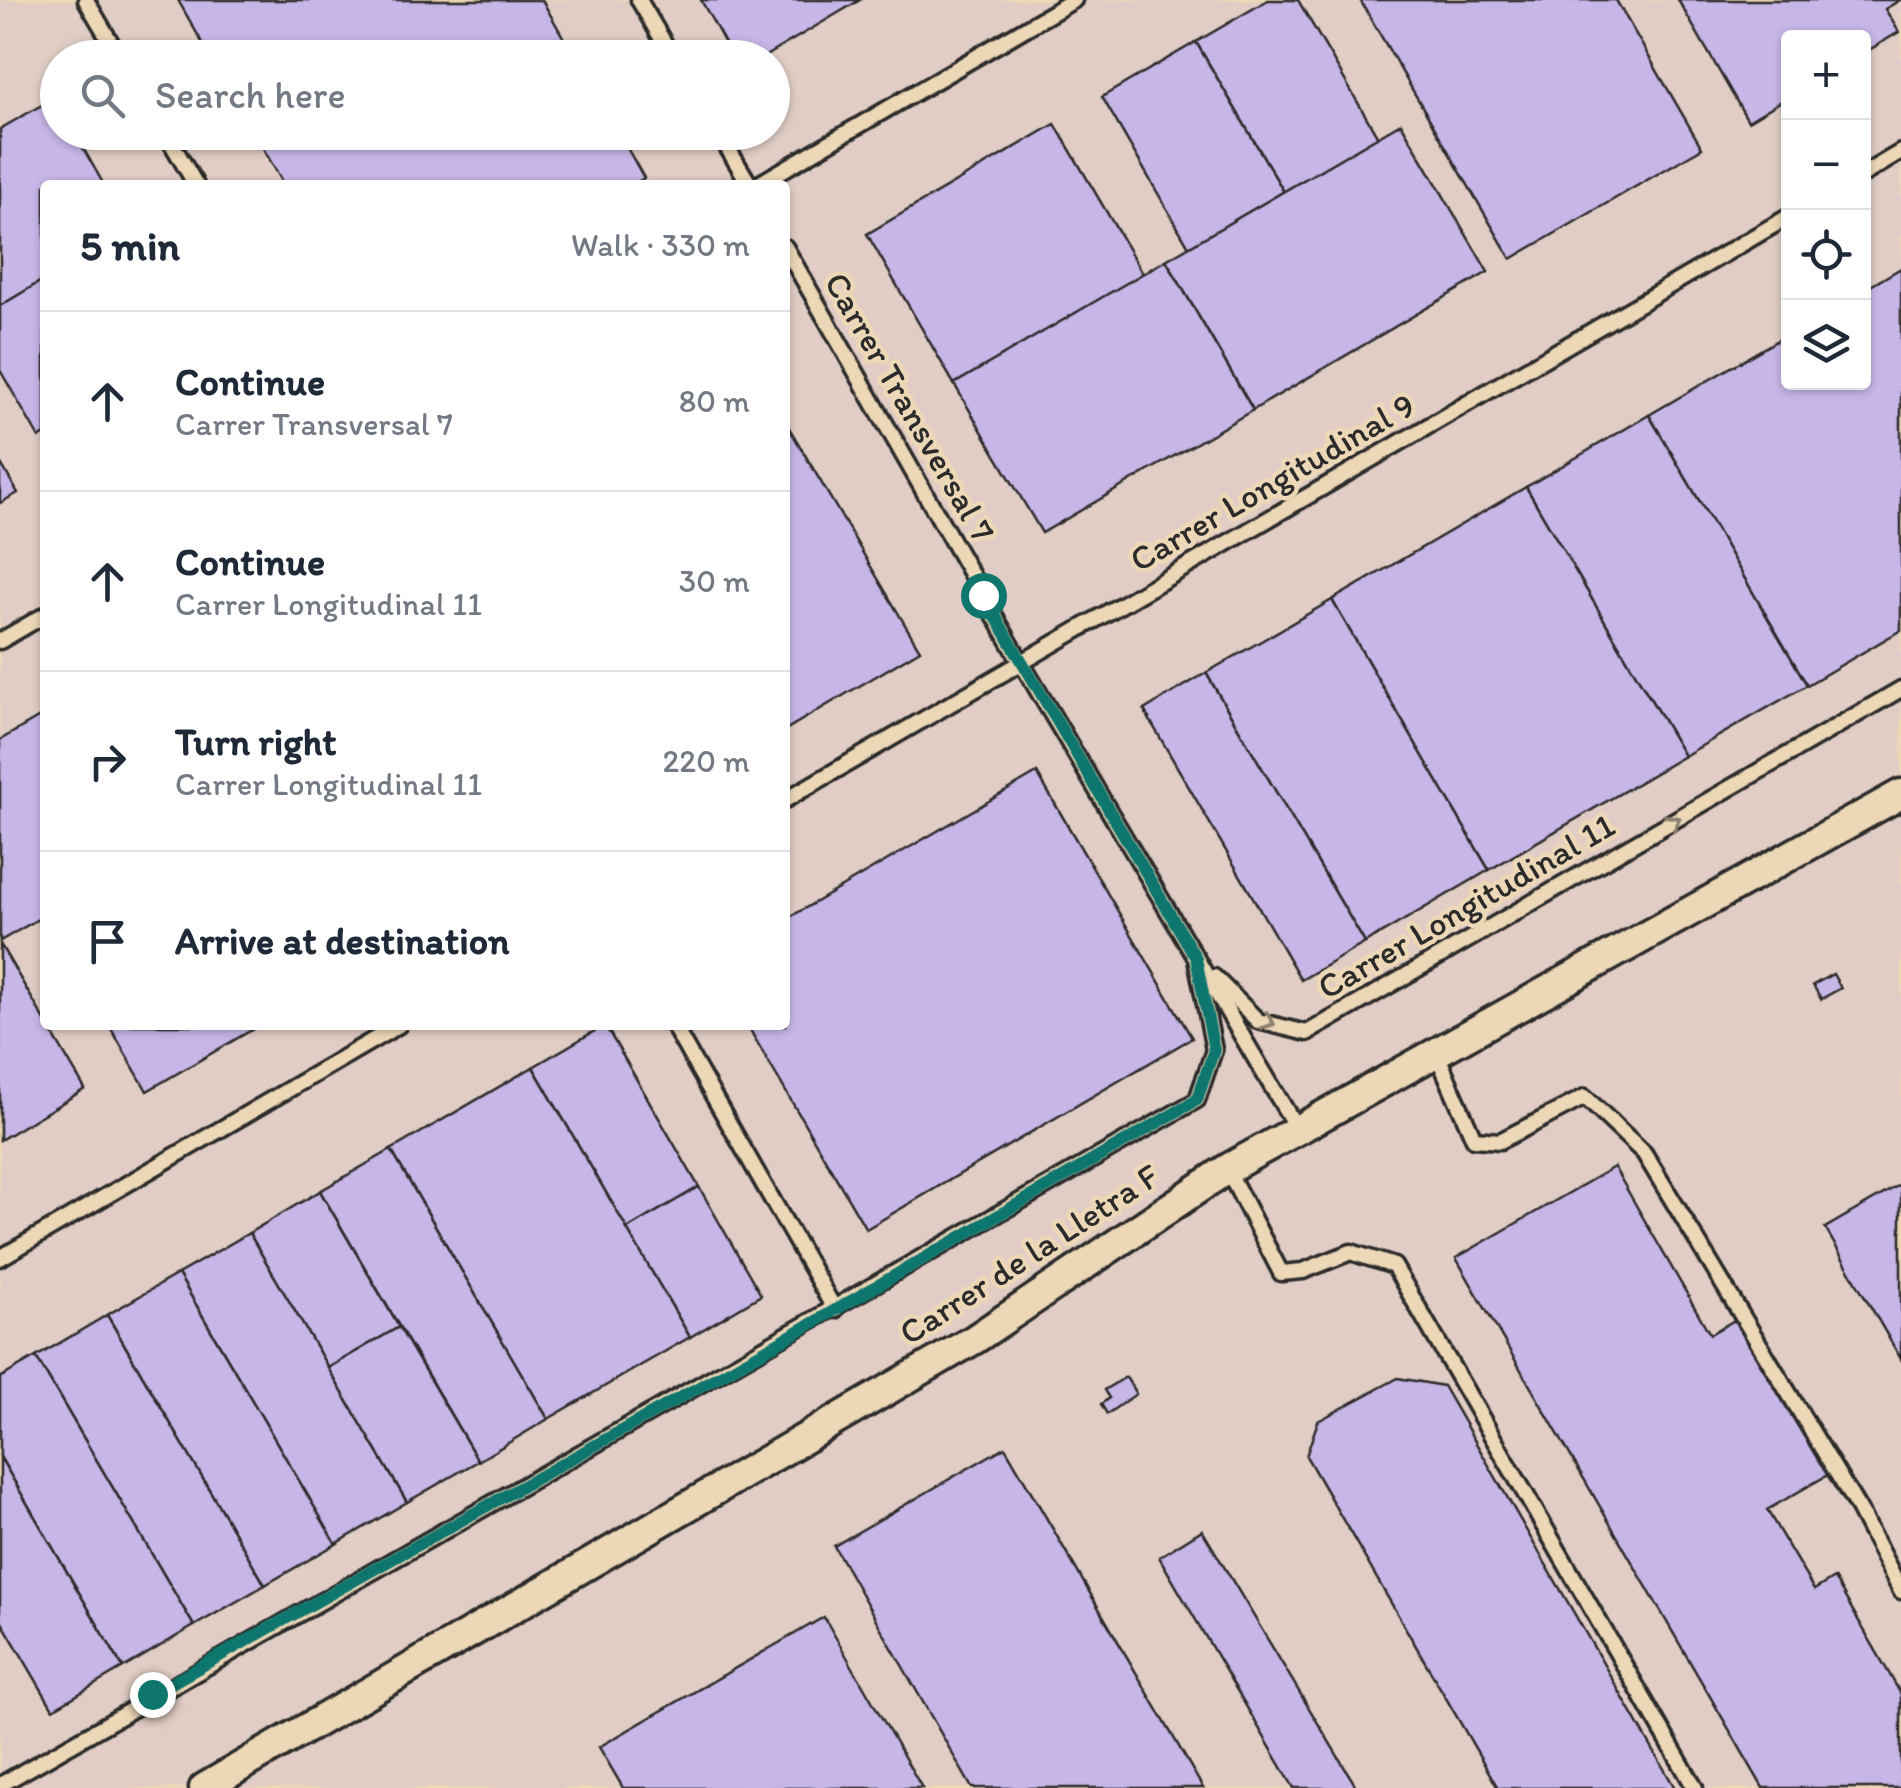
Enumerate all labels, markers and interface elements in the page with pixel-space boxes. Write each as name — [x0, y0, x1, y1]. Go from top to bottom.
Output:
map controls — [1781, 30, 1871, 390]
button: + — [1781, 30, 1871, 120]
search box — [40, 40, 790, 150]
icon: search — [75, 68, 130, 123]
text: Search here — [155, 72, 346, 118]
button: − — [1781, 120, 1871, 210]
button: locate — [1781, 210, 1871, 300]
text: 5 min — [80, 220, 180, 271]
text: Walk · 330 m — [571, 226, 750, 264]
street label: Carrer Transversal 7 — [816, 265, 1004, 549]
button: layers — [1781, 300, 1871, 390]
text: Continue — [175, 359, 325, 405]
icon: ahead — [80, 374, 135, 429]
text: 80 m — [679, 382, 750, 420]
street label: Carrer Longitudinal 9 — [1122, 383, 1422, 581]
text: Carrer Transversal 7 — [175, 405, 453, 443]
text: Continue — [175, 539, 325, 585]
icon: ahead — [80, 554, 135, 609]
text: 30 m — [679, 562, 750, 600]
route start — [961, 573, 1007, 619]
text: Carrer Longitudinal 11 — [175, 585, 482, 623]
text: Turn right — [175, 719, 337, 765]
icon: right — [80, 734, 135, 789]
text: 220 m — [663, 742, 750, 780]
text: Carrer Longitudinal 11 — [175, 765, 482, 803]
street label: Carrer Longitudinal 11 — [1310, 804, 1622, 1008]
one-way arrow — [1663, 813, 1681, 833]
icon: arrive — [80, 914, 135, 969]
text: Arrive at destination — [175, 918, 510, 964]
one-way arrow — [1258, 1010, 1276, 1030]
street label: Carrer de la Lletra F — [891, 1154, 1167, 1354]
route end — [130, 1672, 176, 1718]

